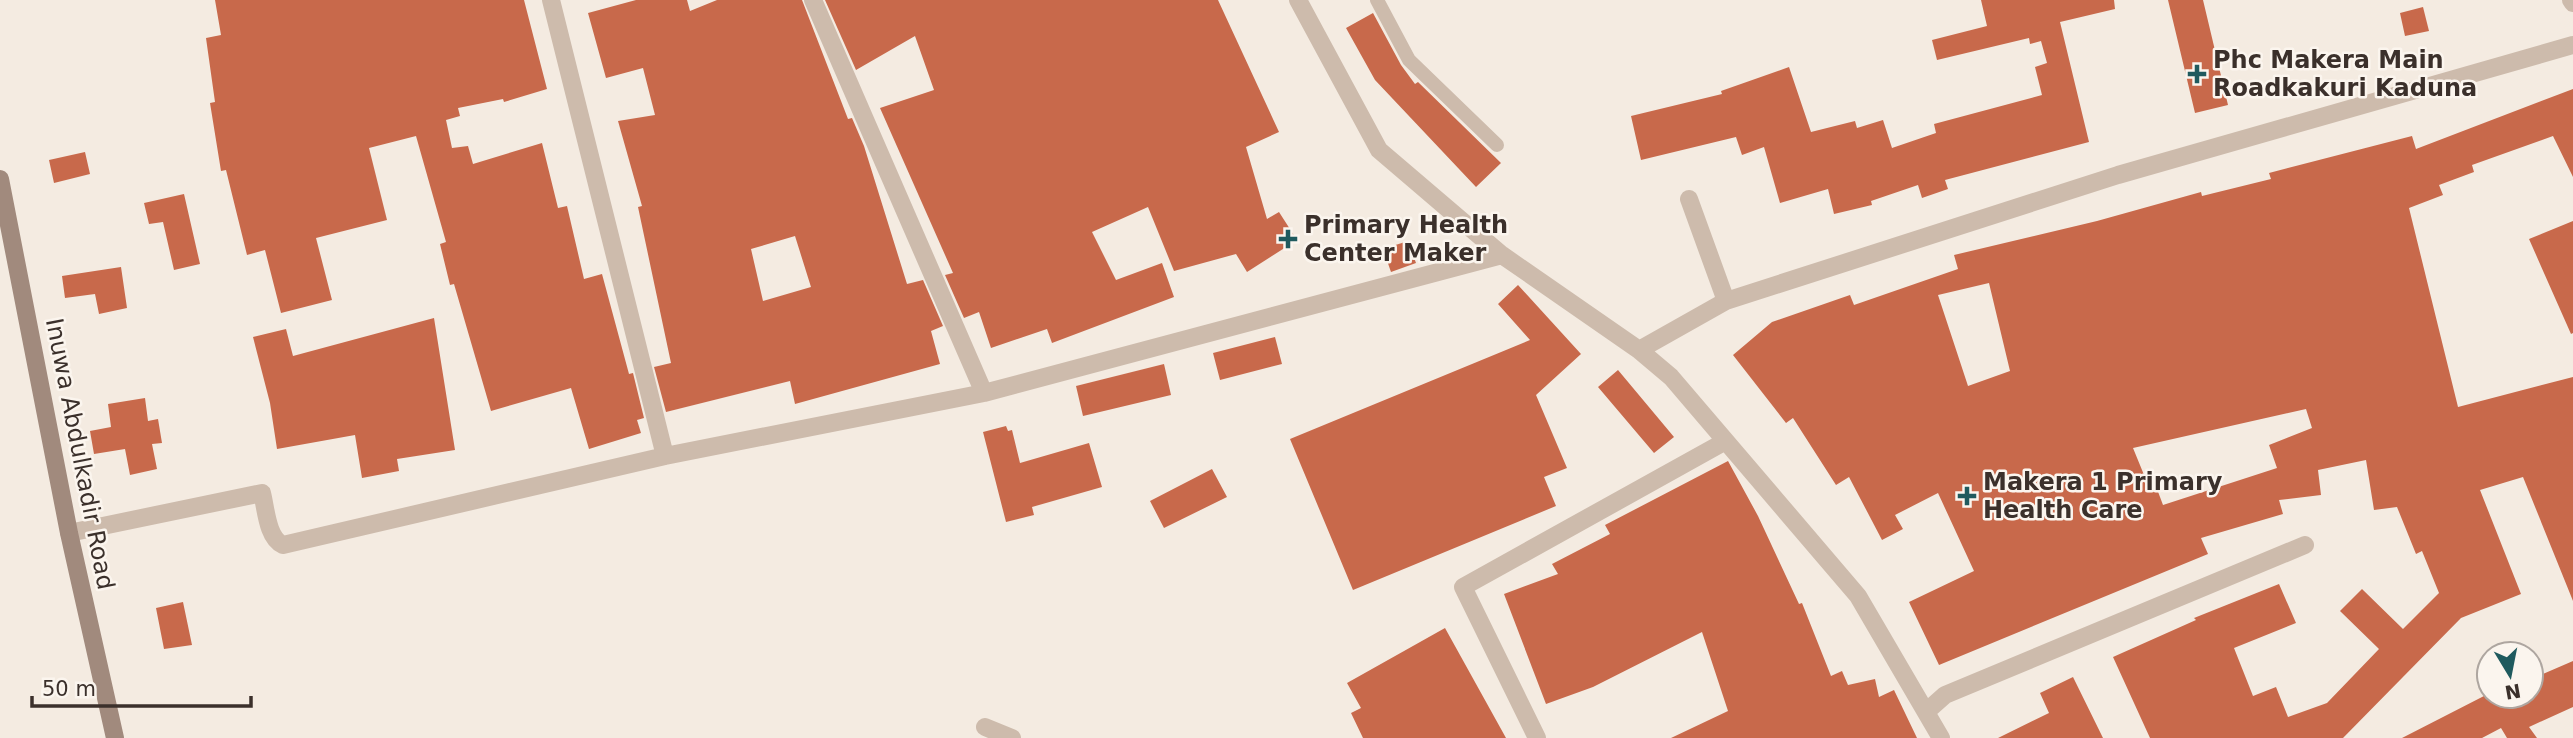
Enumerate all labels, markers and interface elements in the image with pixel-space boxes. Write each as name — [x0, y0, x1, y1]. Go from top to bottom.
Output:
place label: Phc Makera Main Roadkakuri Kaduna — [2213, 46, 2477, 102]
marker: Phc Makera Main Roadkakuri Kaduna — [2187, 64, 2207, 84]
place label: Primary Health Center Maker — [1304, 211, 1508, 267]
marker: Primary Health Center Maker — [1278, 229, 1298, 249]
street label: Inuwa Abdulkadir Road — [40, 316, 120, 592]
place label: Makera 1 Primary Health Care — [1983, 468, 2223, 524]
marker: Makera 1 Primary Health Care — [1957, 486, 1977, 506]
north arrow — [2475, 640, 2545, 710]
scale bar — [32, 664, 250, 708]
text: 50 m — [42, 677, 96, 701]
text: N — [2503, 680, 2523, 704]

